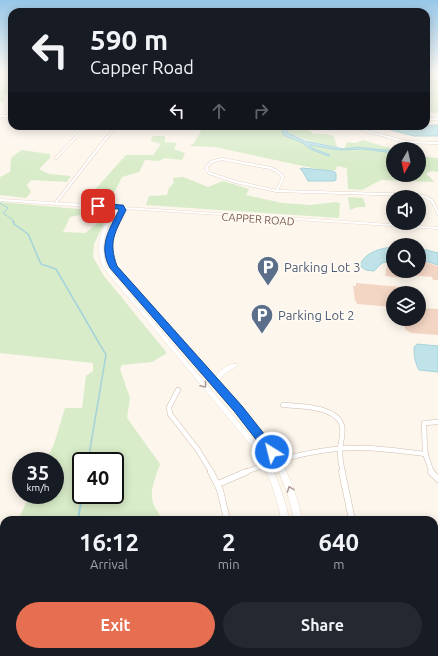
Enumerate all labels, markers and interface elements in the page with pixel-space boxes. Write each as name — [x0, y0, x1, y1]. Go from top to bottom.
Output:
icon: left — [24, 24, 76, 76]
text: 590 m — [90, 24, 168, 55]
text: Capper Road — [90, 57, 194, 77]
icon: left — [166, 100, 188, 122]
icon: ahead — [208, 100, 230, 122]
icon: right — [250, 100, 272, 122]
north arrow — [386, 142, 426, 182]
map controls — [386, 142, 426, 326]
pin — [81, 189, 115, 223]
button: sound — [386, 190, 426, 230]
icon: arrive — [87, 195, 109, 217]
street label: CAPPER ROAD — [221, 210, 295, 228]
button: search — [386, 238, 426, 278]
parking icon: Parking Lot 3 — [255, 254, 281, 287]
place label: Parking Lot 3 — [284, 260, 361, 274]
button: layers — [386, 286, 426, 326]
parking icon: Parking Lot 2 — [249, 302, 275, 335]
place label: Parking Lot 2 — [278, 308, 355, 322]
one-way arrow — [199, 380, 206, 387]
position arrow — [251, 431, 293, 473]
speed limit sign: 40 — [72, 452, 124, 504]
text: 35 — [27, 461, 49, 484]
text: km/h — [26, 482, 50, 493]
one-way arrow — [286, 485, 294, 492]
text: 16:12 — [79, 529, 139, 556]
text: 2 — [222, 529, 235, 556]
text: 640 — [319, 529, 359, 556]
text: Arrival — [90, 557, 128, 571]
text: min — [218, 557, 240, 571]
text: m — [333, 557, 344, 571]
button: Exit — [16, 602, 215, 648]
button: Share — [223, 602, 422, 648]

